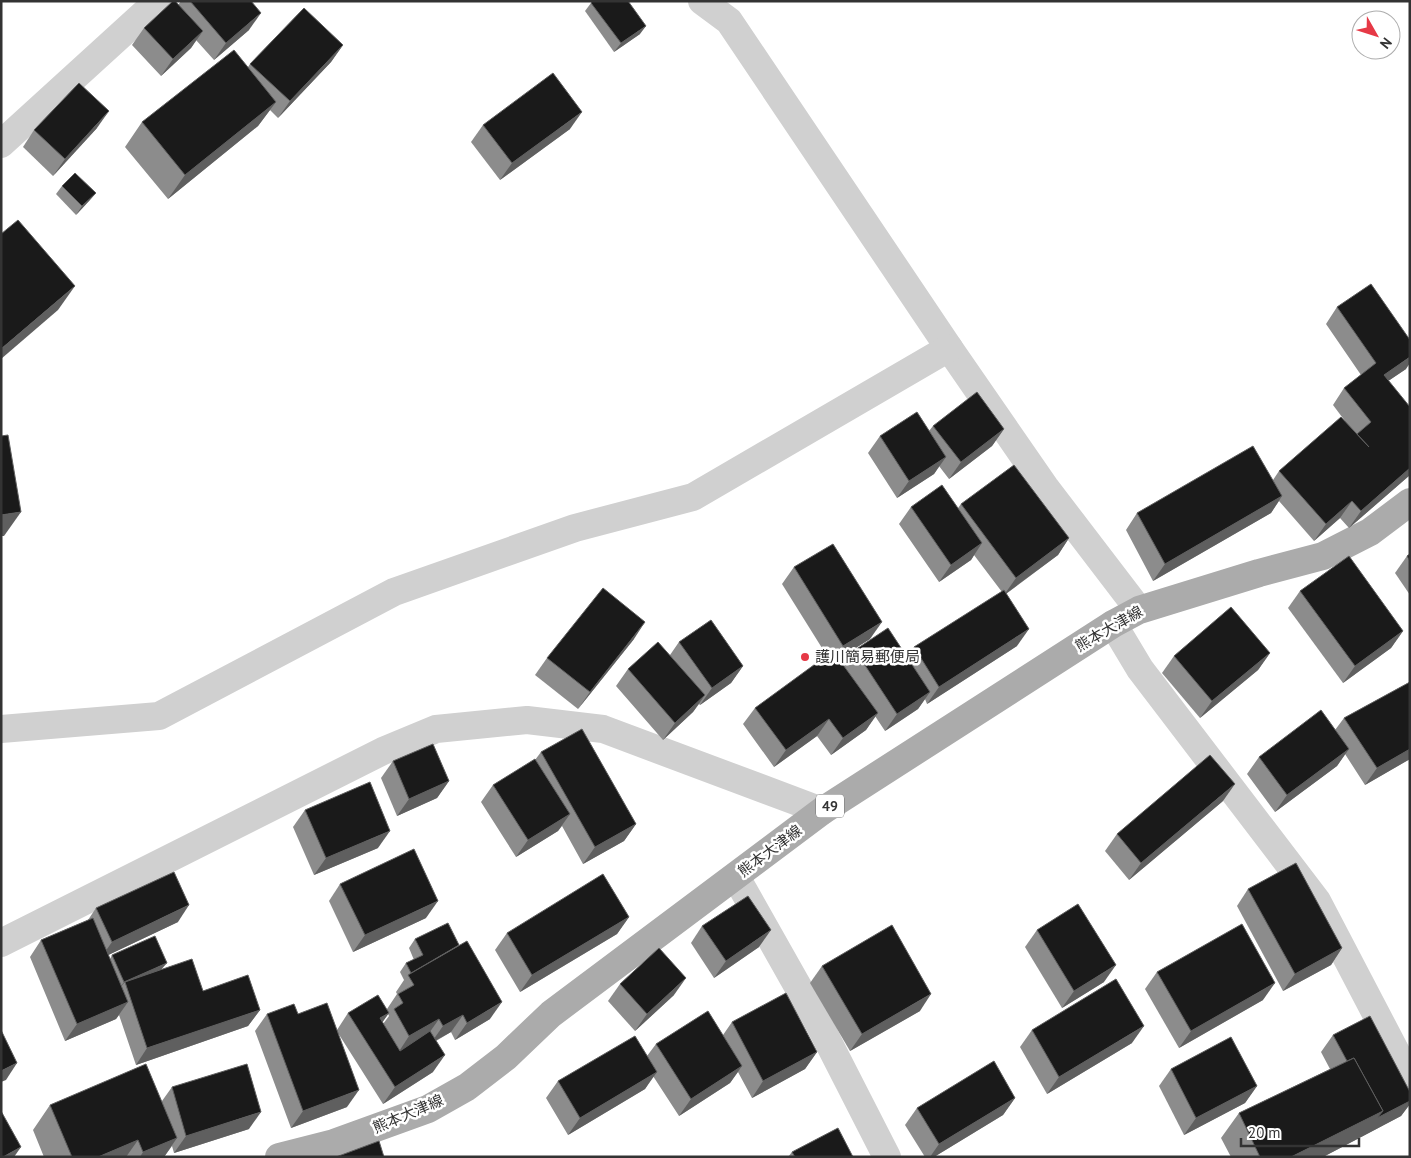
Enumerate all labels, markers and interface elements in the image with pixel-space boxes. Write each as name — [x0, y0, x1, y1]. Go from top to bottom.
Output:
north arrow — [1351, 10, 1401, 60]
text: N — [1376, 34, 1396, 52]
street label: 熊本大津線 — [1072, 602, 1146, 656]
place label: 護川簡易郵便局 — [815, 647, 920, 666]
marker: 護川簡易郵便局 — [799, 651, 811, 663]
road number: 49 — [816, 794, 844, 818]
street label: 熊本大津線 — [734, 820, 805, 881]
street label: 熊本大津線 — [370, 1090, 446, 1137]
scale bar — [1241, 1116, 1358, 1148]
text: 20 m — [1248, 1123, 1281, 1142]

